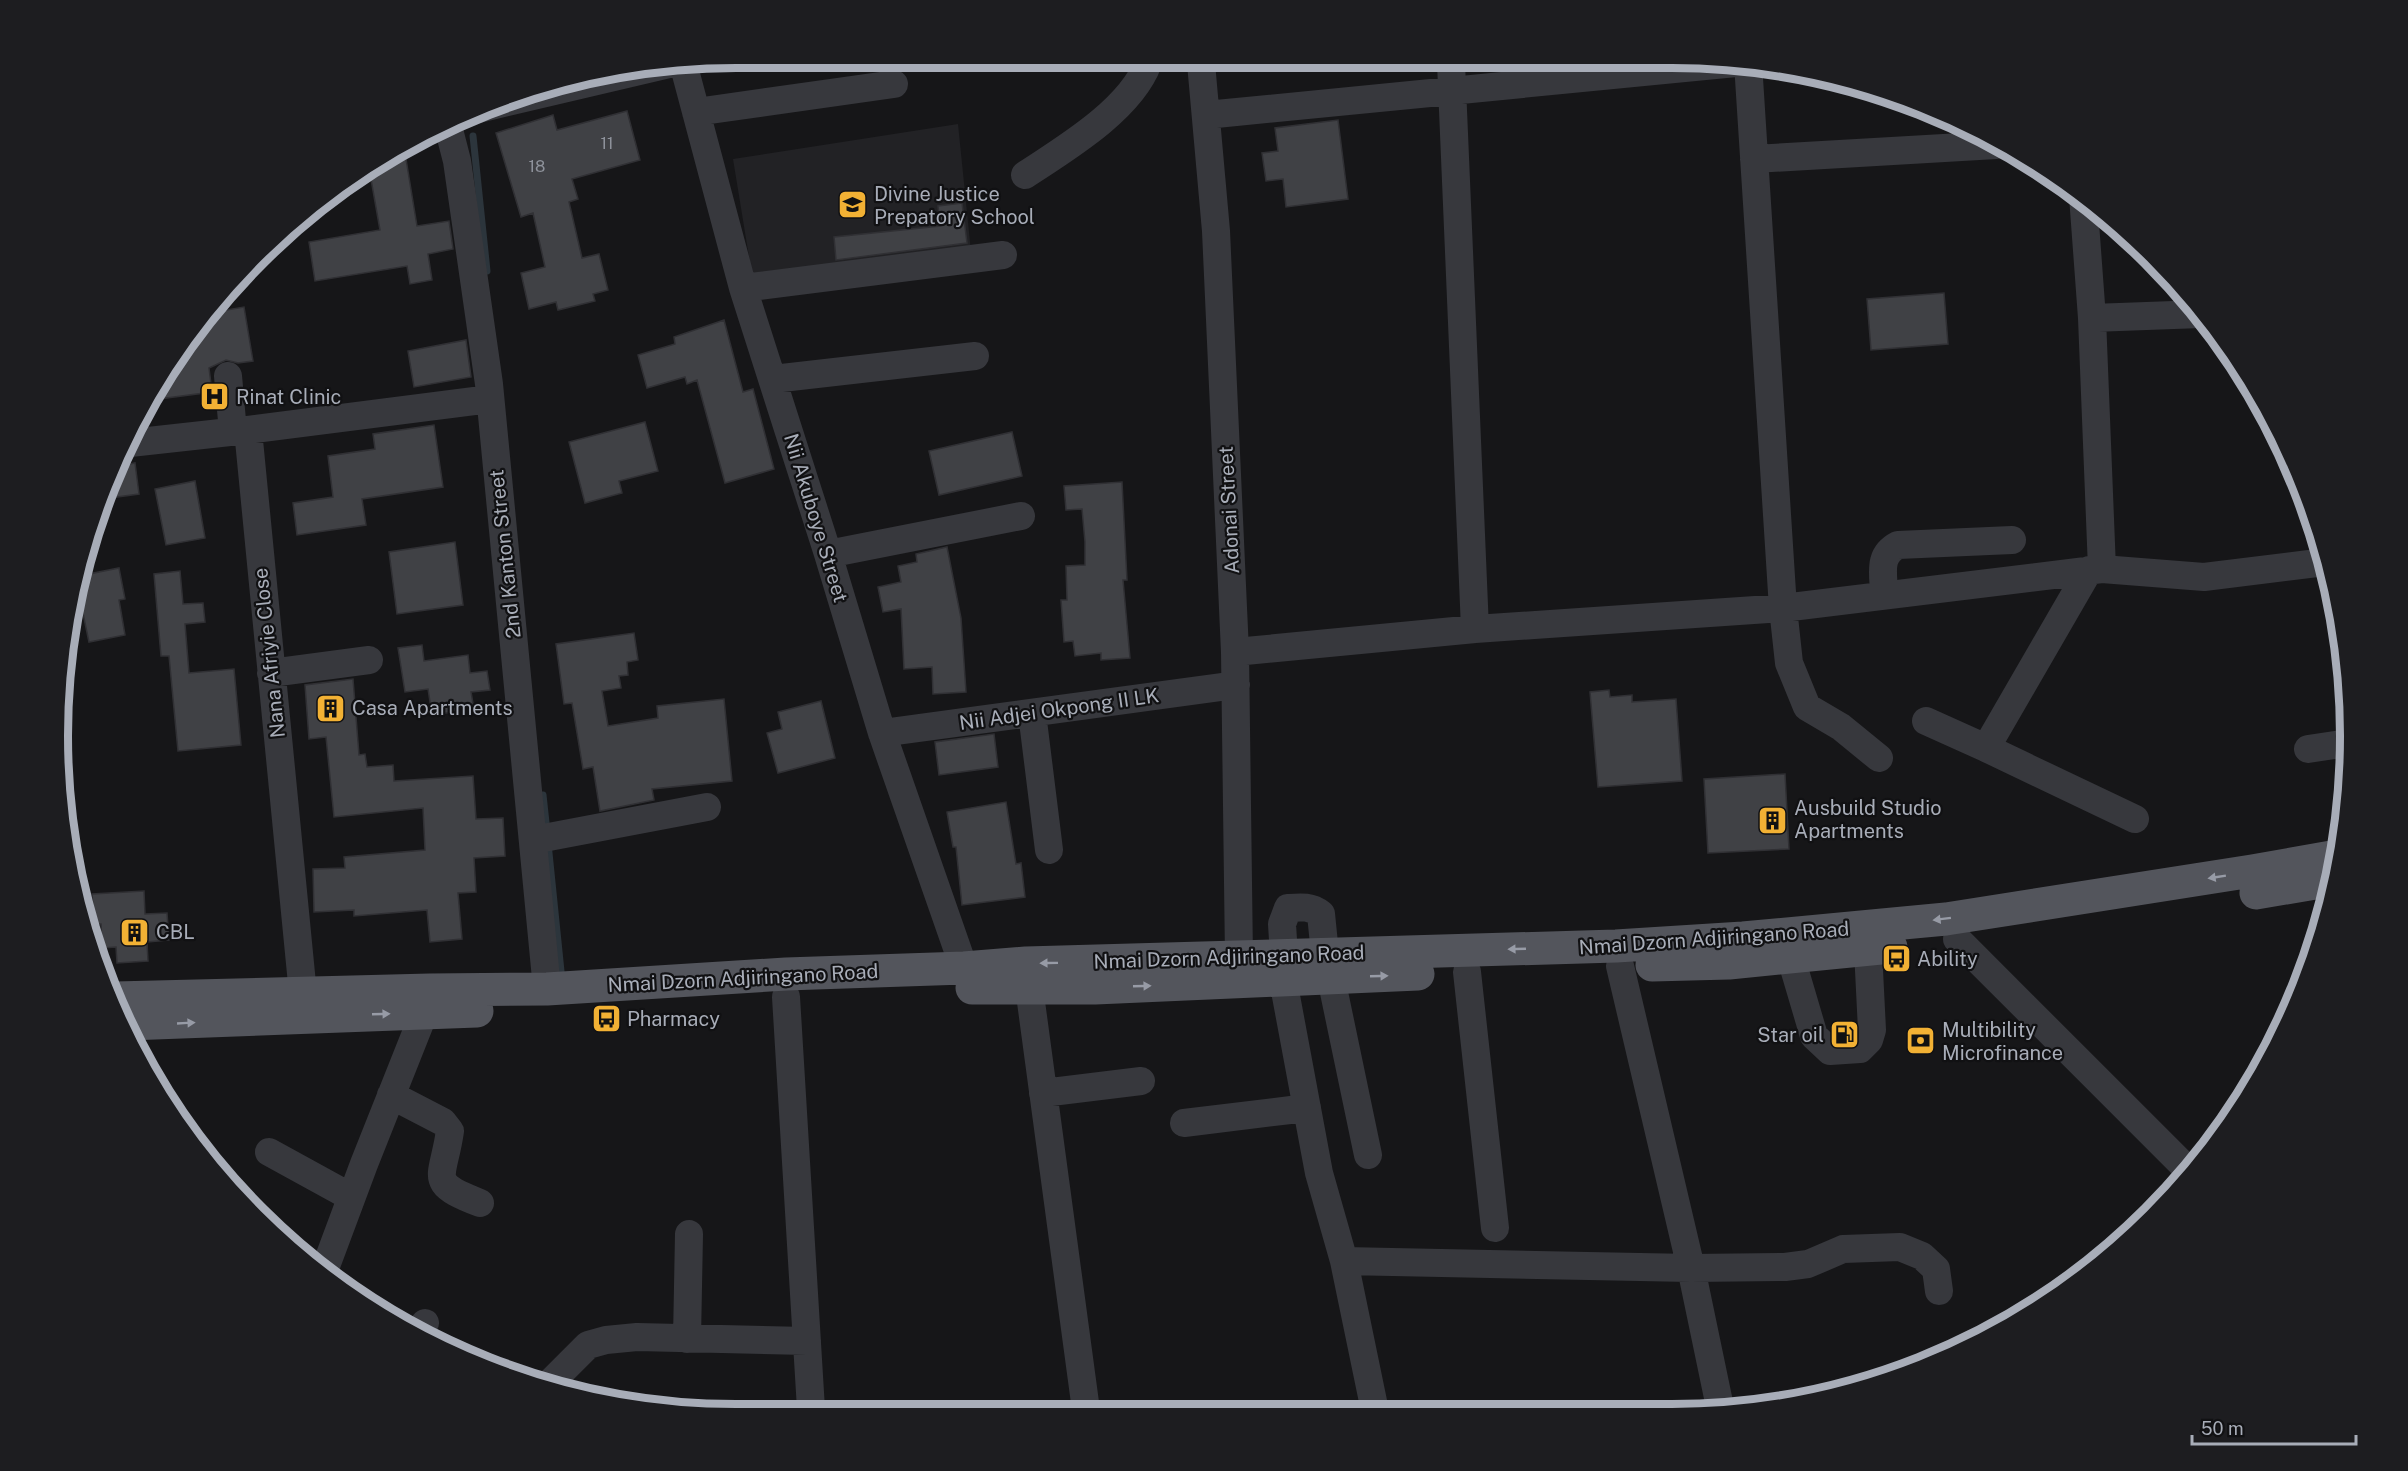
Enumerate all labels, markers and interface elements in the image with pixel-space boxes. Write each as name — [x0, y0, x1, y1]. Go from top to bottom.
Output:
house number: 11 — [600, 134, 614, 153]
house number: 18 — [529, 157, 545, 176]
place label: Divine Justice Prepatory School — [874, 182, 1035, 229]
school or university icon: Divine Justice Prepatory School — [837, 189, 869, 221]
hospital icon: Rinat Clinic — [199, 381, 231, 413]
place label: Rinat Clinic — [236, 385, 341, 409]
street label: Nii Akuboye Street — [779, 431, 853, 605]
street label: Adonai Street — [1214, 445, 1244, 575]
street label: 2nd Kanton Street — [484, 468, 526, 640]
street label: Nana Afriyie Close — [248, 567, 290, 739]
street label: Nii Adjei Okpong II LK — [958, 683, 1160, 735]
building icon: Casa Apartments — [315, 692, 347, 724]
place label: Casa Apartments — [352, 696, 513, 720]
place label: Ausbuild Studio Apartments — [1794, 796, 1941, 843]
building icon: Ausbuild Studio Apartments — [1757, 804, 1789, 836]
one-way arrow — [2208, 872, 2227, 881]
one-way arrow — [1932, 914, 1951, 924]
building icon: CBL — [119, 916, 151, 948]
street label: Nmai Dzorn Adjiringano Road — [1578, 917, 1850, 959]
place label: CBL — [156, 920, 195, 944]
street label: Nmai Dzorn Adjiringano Road — [1093, 940, 1365, 974]
bus stop icon: Ability — [1880, 943, 1912, 975]
one-way arrow — [1507, 944, 1526, 954]
place label: Ability — [1917, 947, 1978, 971]
one-way arrow — [1040, 958, 1059, 967]
street label: Nmai Dzorn Adjiringano Road — [607, 959, 879, 997]
one-way arrow — [1370, 971, 1389, 980]
one-way arrow — [1133, 982, 1152, 991]
bus stop icon: Pharmacy — [590, 1003, 622, 1035]
place label: Pharmacy — [627, 1007, 720, 1031]
one-way arrow — [372, 1010, 391, 1019]
one-way arrow — [177, 1018, 196, 1027]
place label: Multibility Microfinance — [1942, 1018, 2063, 1065]
fuel station icon: Star oil — [1829, 1019, 1861, 1051]
place label: Star oil — [1757, 1023, 1824, 1047]
bank icon: Multibility Microfinance — [1905, 1025, 1937, 1057]
scale bar — [2192, 1408, 2356, 1446]
text: 50 m — [2201, 1418, 2244, 1439]

